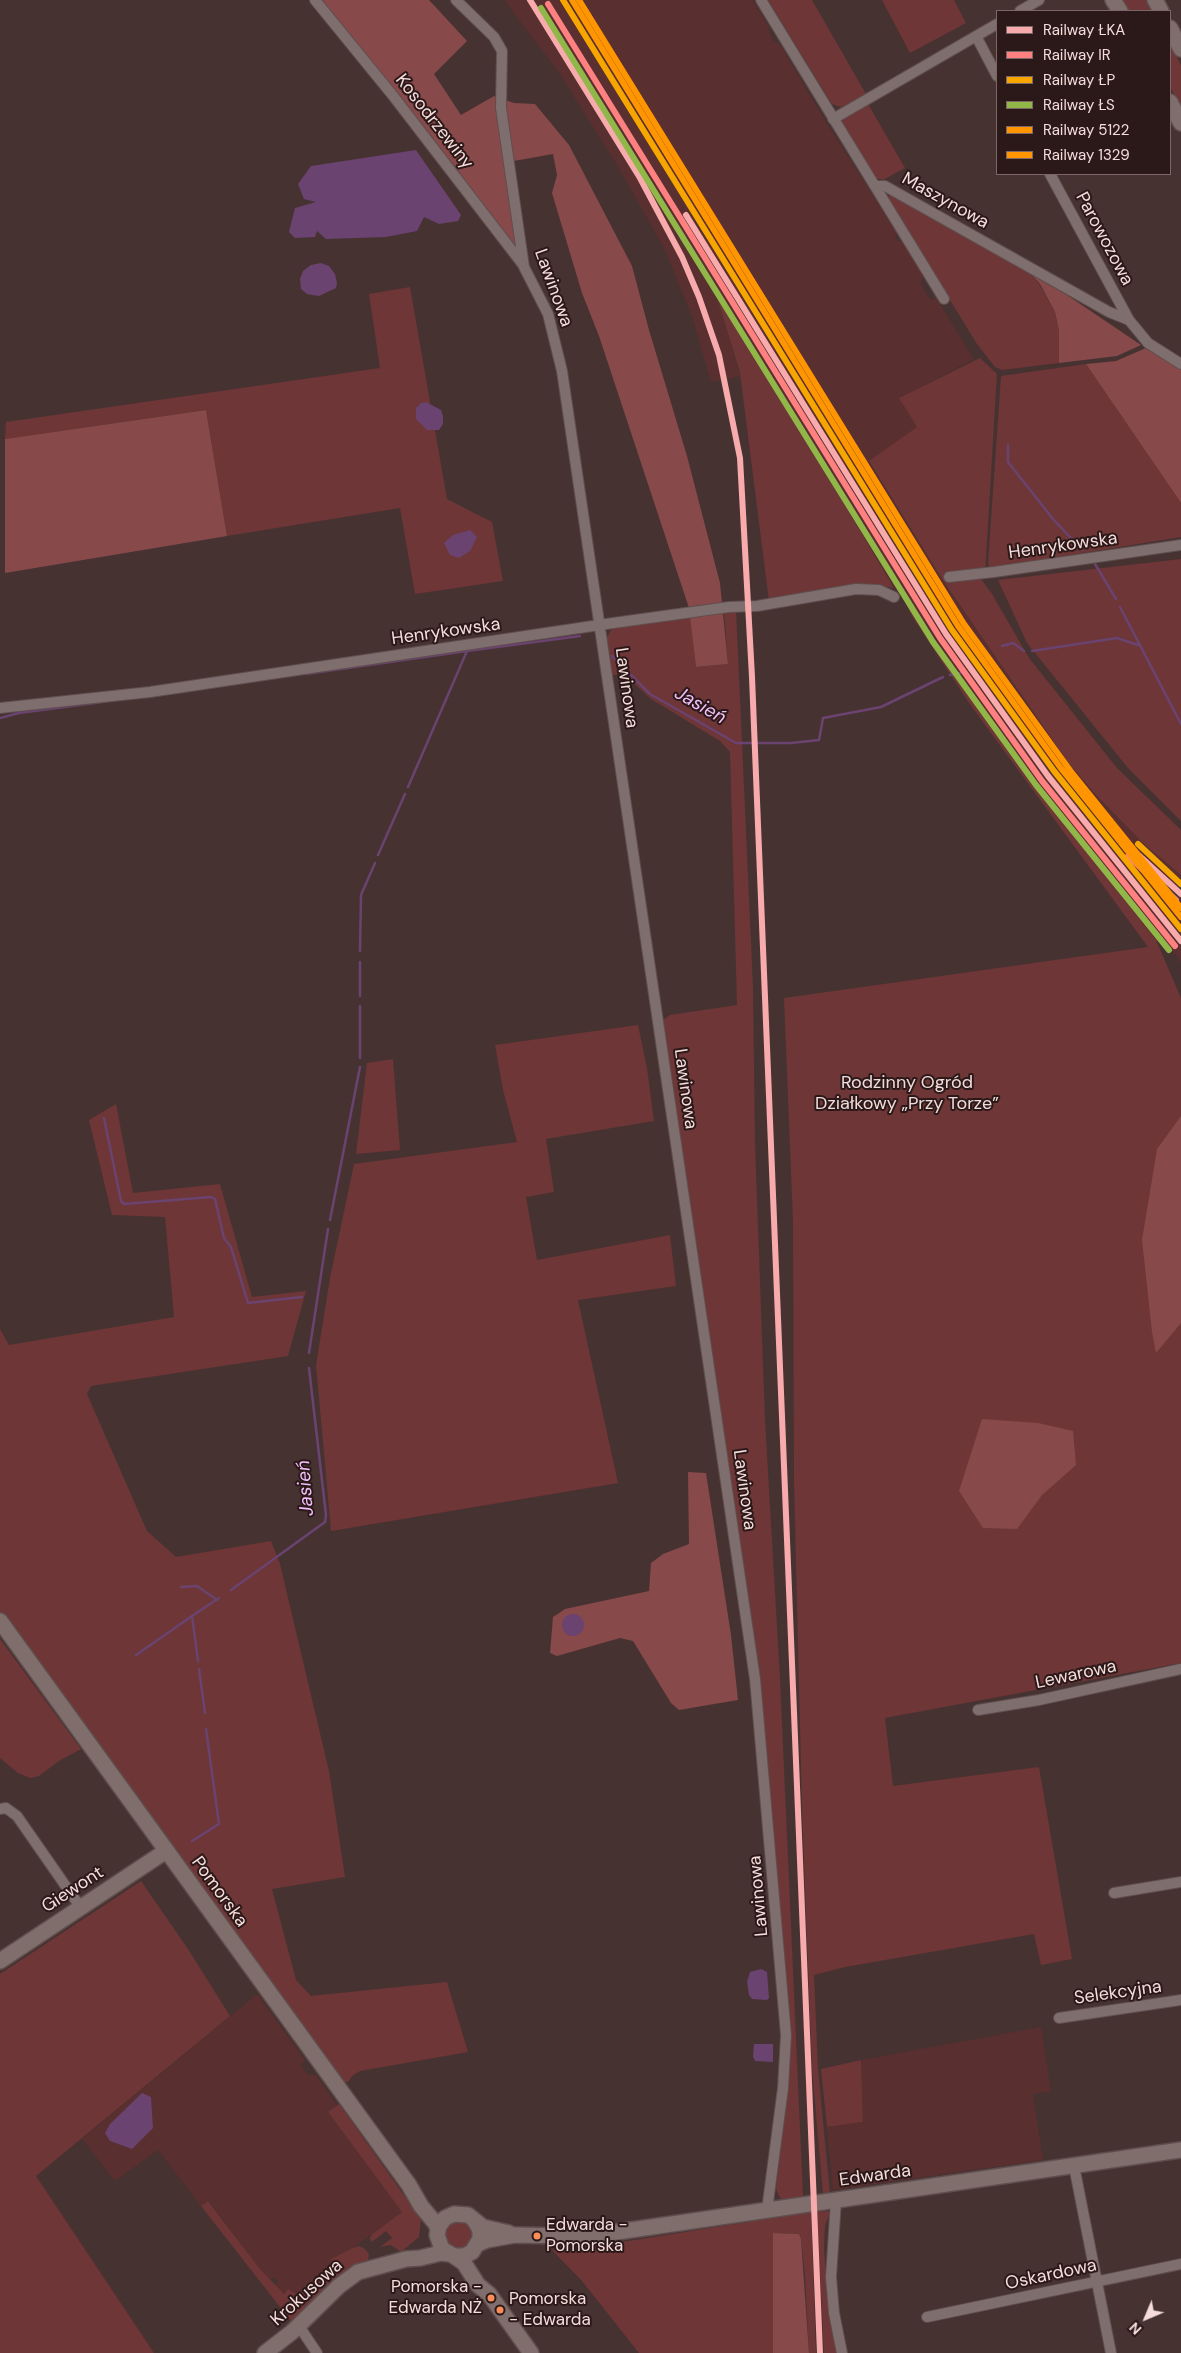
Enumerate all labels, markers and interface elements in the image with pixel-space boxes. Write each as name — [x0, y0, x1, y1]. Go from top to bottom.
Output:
legend — [996, 10, 1171, 175]
text: Railway ŁKA — [1043, 20, 1125, 40]
text: Railway IR — [1043, 45, 1111, 65]
street label: Kosodrzewiny — [390, 70, 478, 174]
text: Railway ŁP — [1043, 70, 1115, 90]
text: Railway ŁS — [1043, 95, 1115, 115]
text: Railway 5122 — [1043, 120, 1129, 140]
text: Railway 1329 — [1043, 145, 1130, 165]
street label: Maszynowa — [898, 168, 992, 234]
street label: Parowozowa — [1070, 189, 1138, 289]
street label: Lawinowa — [529, 246, 577, 330]
street label: Henrykowska — [1007, 528, 1119, 564]
street label: Henrykowska — [390, 614, 502, 650]
street label: Lawinowa — [610, 646, 642, 730]
water label: Jasień — [670, 682, 730, 730]
street label: Lawinowa — [669, 1047, 701, 1131]
park label: Rodzinny Ogród Działkowy „Przy Torze” — [815, 1072, 999, 1114]
street label: Lawinowa — [728, 1448, 760, 1532]
water label: Jasień — [293, 1459, 319, 1517]
street label: Lewarowa — [1034, 1656, 1118, 1694]
street label: Pomorska — [186, 1853, 252, 1931]
street label: Lawinowa — [745, 1855, 773, 1937]
street label: Giewont — [38, 1862, 108, 1918]
street label: Selekcyjna — [1073, 1976, 1163, 2010]
street label: Edwarda — [838, 2160, 912, 2192]
place label: Edwarda - Pomorska — [546, 2216, 628, 2256]
marker: Edwarda - Pomorska — [532, 2231, 542, 2241]
street label: Krokusowa — [267, 2255, 347, 2331]
street label: Oskardowa — [1003, 2255, 1099, 2295]
place label: Pomorska - Edwarda NŻ — [388, 2278, 482, 2318]
place label: Pomorska - Edwarda — [509, 2290, 591, 2330]
marker: Pomorska - Edwarda NŻ — [486, 2293, 496, 2303]
north arrow — [1121, 2293, 1171, 2343]
marker: Pomorska - Edwarda — [495, 2305, 505, 2315]
text: N — [1125, 2319, 1145, 2339]

